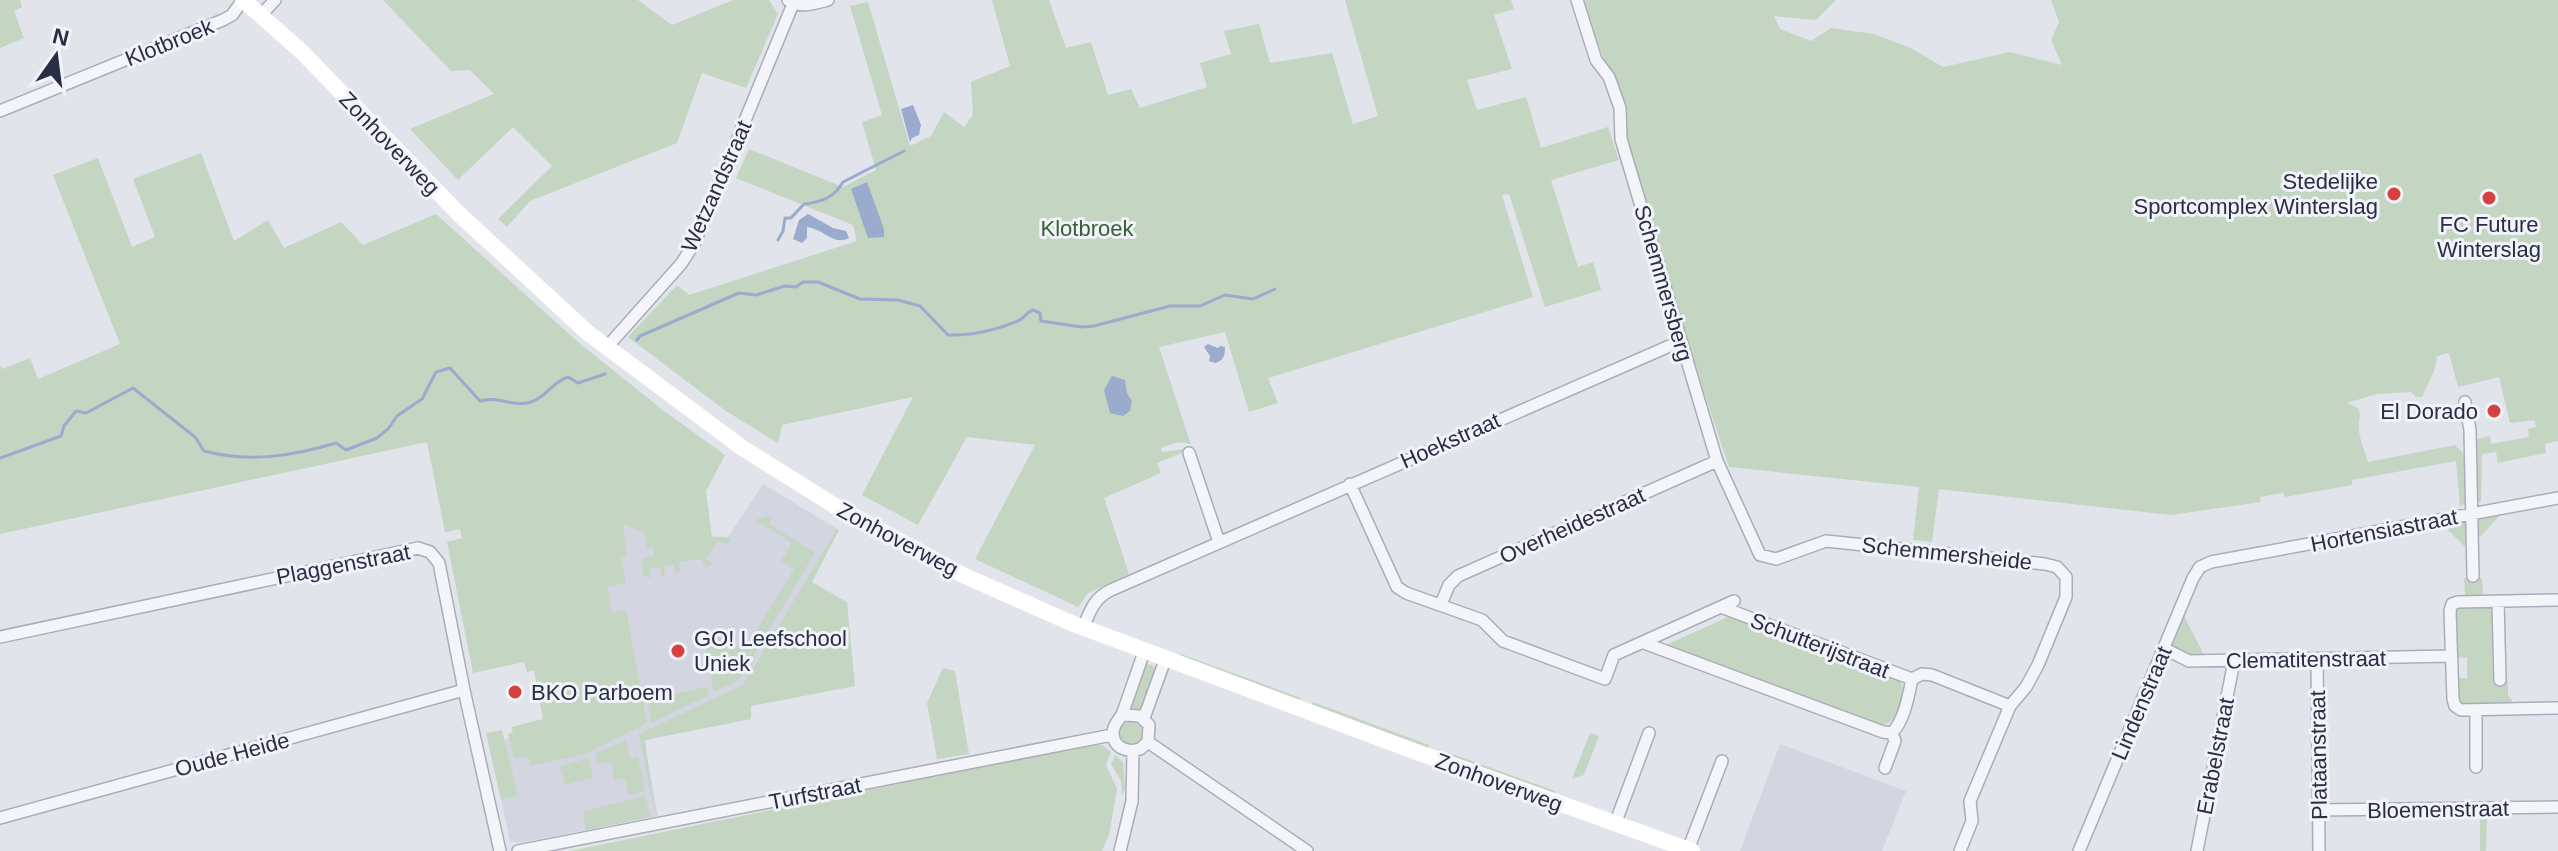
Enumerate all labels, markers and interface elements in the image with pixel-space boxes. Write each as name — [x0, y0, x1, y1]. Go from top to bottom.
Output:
street label: Klotbroek — [121, 13, 218, 71]
north arrow — [16, 16, 96, 96]
text: N — [50, 23, 71, 51]
street label: Zonhoverweg — [334, 87, 445, 200]
street label: Wetzandstraat — [676, 117, 757, 256]
place label: Stedelijke Sportcomplex Winterslag — [2133, 169, 2378, 219]
marker: Stedelijke Sportcomplex Winterslag — [2385, 185, 2403, 203]
marker: FC Future Winterslag — [2480, 189, 2498, 207]
street label: Schemmersberg — [1629, 202, 1698, 364]
place label: FC Future Winterslag — [2437, 212, 2541, 262]
park label: Klotbroek — [1041, 216, 1134, 241]
place label: El Dorado — [2380, 399, 2478, 424]
marker: El Dorado — [2485, 402, 2503, 420]
street label: Hoekstraat — [1397, 407, 1504, 474]
street label: Overheidestraat — [1496, 482, 1649, 569]
street label: Zonhoverweg — [833, 497, 962, 582]
street label: Hortensiastraat — [2308, 504, 2460, 557]
street label: Schemmersheide — [1861, 532, 2033, 575]
street label: Plaggenstraat — [274, 539, 412, 590]
street label: Schutterijstraat — [1747, 608, 1893, 683]
place label: GO! Leefschool Uniek — [694, 626, 847, 676]
marker: GO! Leefschool Uniek — [669, 642, 687, 660]
street label: Lindenstraat — [2106, 643, 2177, 764]
street label: Clematitenstraat — [2226, 646, 2386, 673]
place label: BKO Parboem — [531, 680, 673, 705]
marker: BKO Parboem — [506, 683, 524, 701]
street label: Plataanstraat — [2305, 690, 2332, 820]
street label: Erabelstraat — [2192, 695, 2239, 817]
street label: Oude Heide — [172, 727, 292, 782]
street label: Zonhoverweg — [1432, 748, 1566, 817]
street label: Turfstraat — [767, 772, 863, 815]
street label: Bloemenstraat — [2367, 796, 2509, 823]

